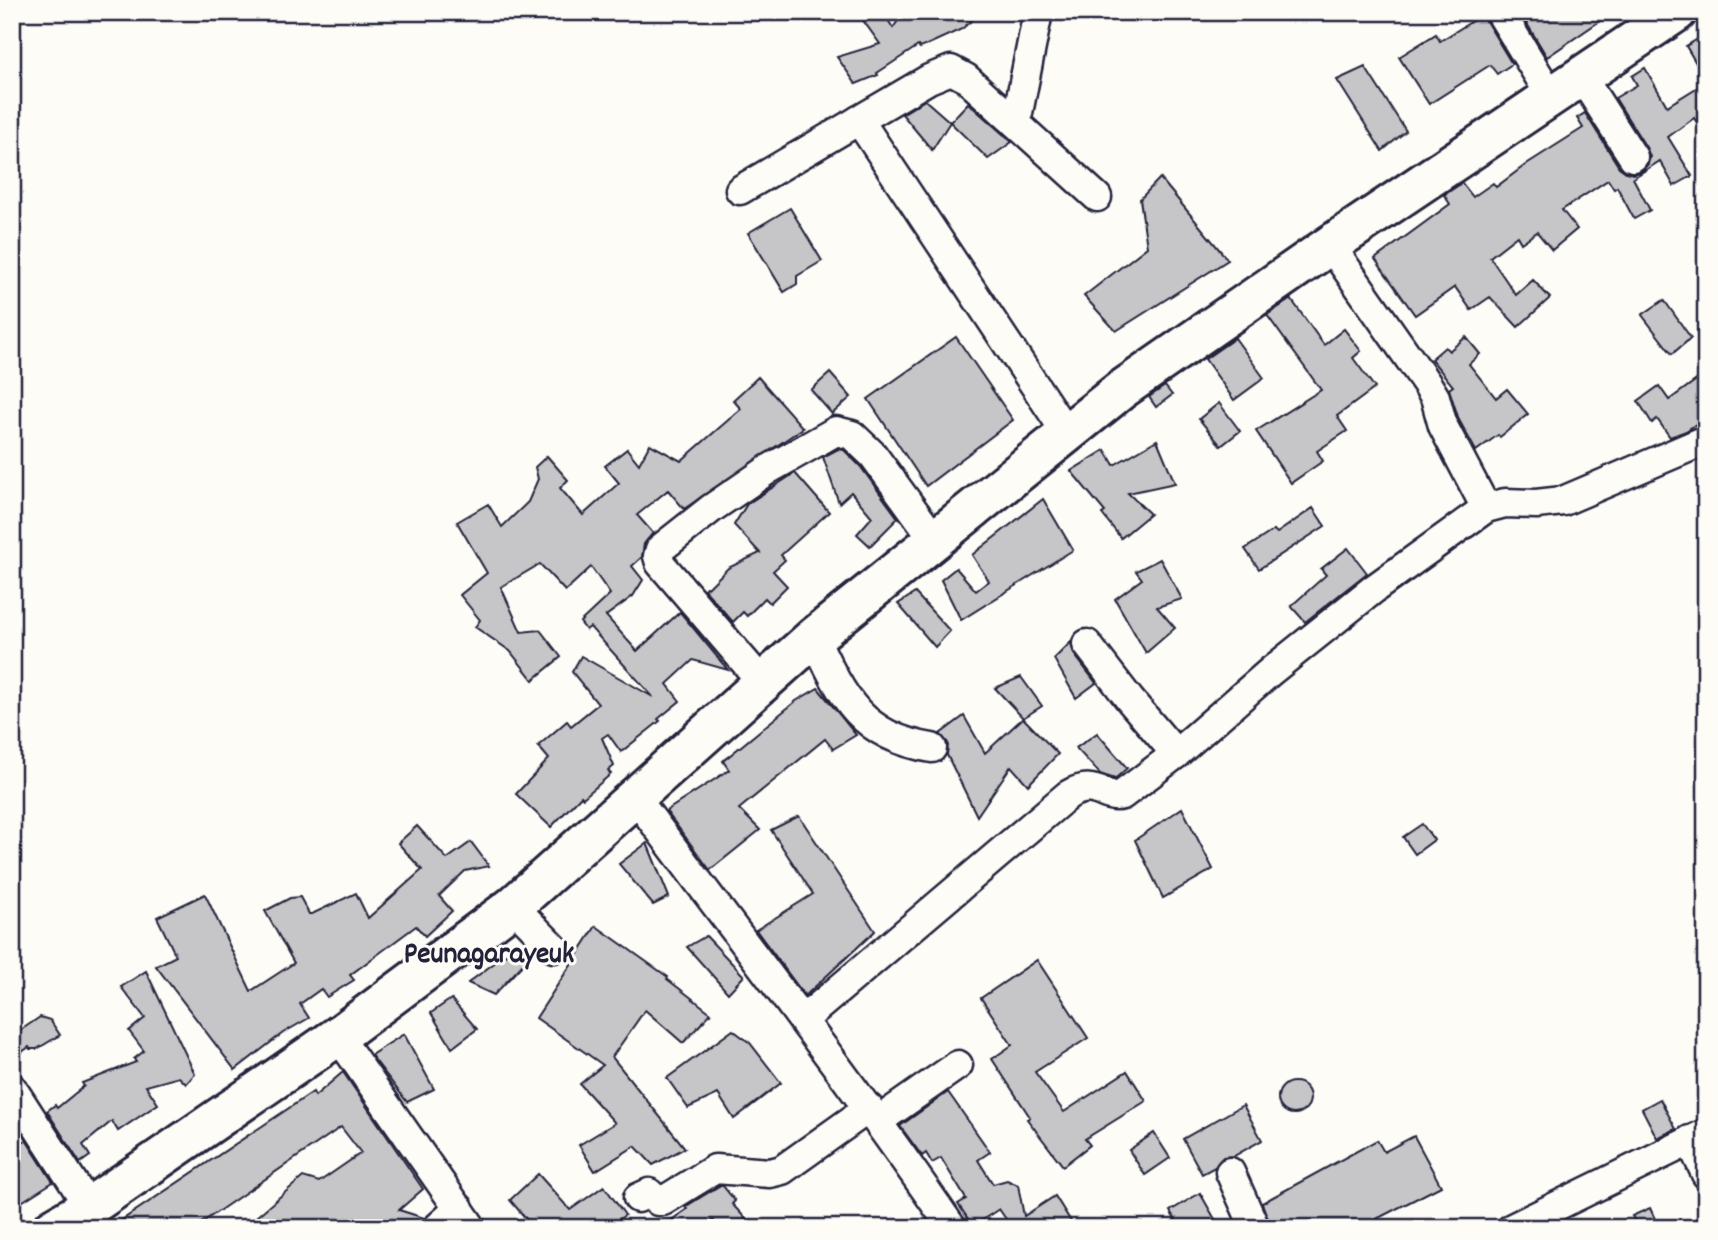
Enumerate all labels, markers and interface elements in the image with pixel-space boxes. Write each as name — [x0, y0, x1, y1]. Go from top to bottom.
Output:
district label: Peunagarayeuk — [404, 935, 574, 978]

